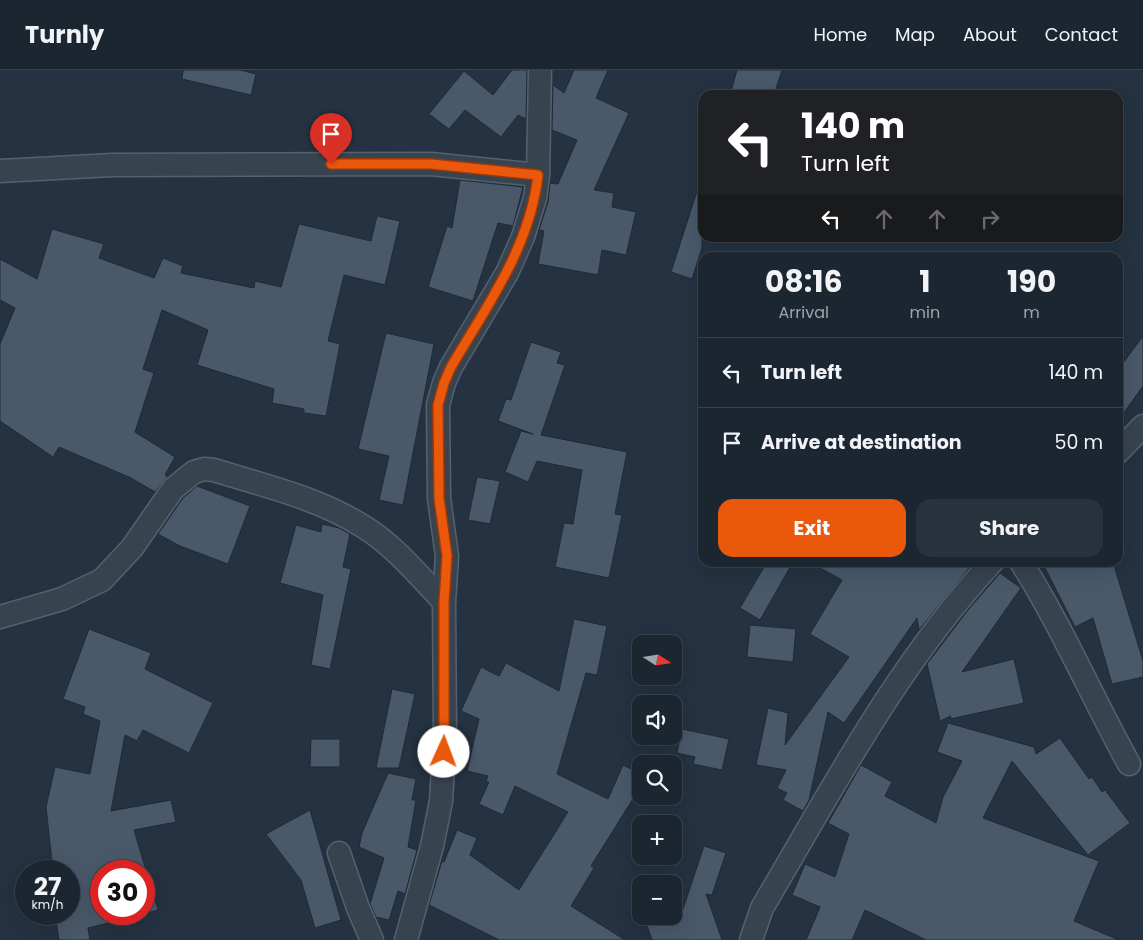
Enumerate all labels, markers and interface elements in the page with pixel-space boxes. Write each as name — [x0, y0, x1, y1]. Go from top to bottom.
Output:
text: Turnly — [25, 18, 104, 51]
text: Home — [813, 22, 867, 47]
text: Map — [895, 22, 935, 47]
text: About — [963, 22, 1017, 47]
text: Contact — [1045, 22, 1118, 47]
text: 140 m — [801, 101, 905, 150]
icon: left — [718, 110, 783, 175]
pin — [310, 113, 352, 164]
icon: arrive — [317, 120, 345, 148]
text: Turn left — [801, 148, 889, 179]
icon: left — [817, 205, 845, 233]
icon: ahead — [870, 205, 898, 233]
icon: ahead — [923, 205, 951, 233]
icon: right — [976, 205, 1004, 233]
text: 08:16 — [765, 260, 843, 303]
text: 1 — [919, 260, 930, 303]
text: 190 — [1007, 260, 1056, 303]
text: Arrival — [779, 301, 829, 324]
text: min — [909, 301, 940, 324]
text: m — [1023, 301, 1040, 324]
icon: left — [718, 359, 746, 387]
text: Turn left — [761, 359, 842, 386]
text: 140 m — [1048, 359, 1103, 386]
icon: arrive — [718, 429, 746, 457]
text: Arrive at destination — [761, 429, 962, 456]
text: 50 m — [1054, 429, 1103, 456]
button: Exit — [718, 499, 906, 557]
button: Share — [916, 499, 1103, 557]
north arrow — [632, 635, 682, 685]
map controls — [632, 635, 682, 925]
button: sound — [632, 695, 682, 745]
position arrow — [417, 725, 469, 777]
button: search — [632, 755, 682, 805]
button: + — [632, 815, 682, 865]
speed limit sign: 30 — [90, 860, 155, 925]
text: 27 — [34, 869, 61, 904]
button: − — [632, 875, 682, 925]
text: km/h — [32, 896, 63, 913]

